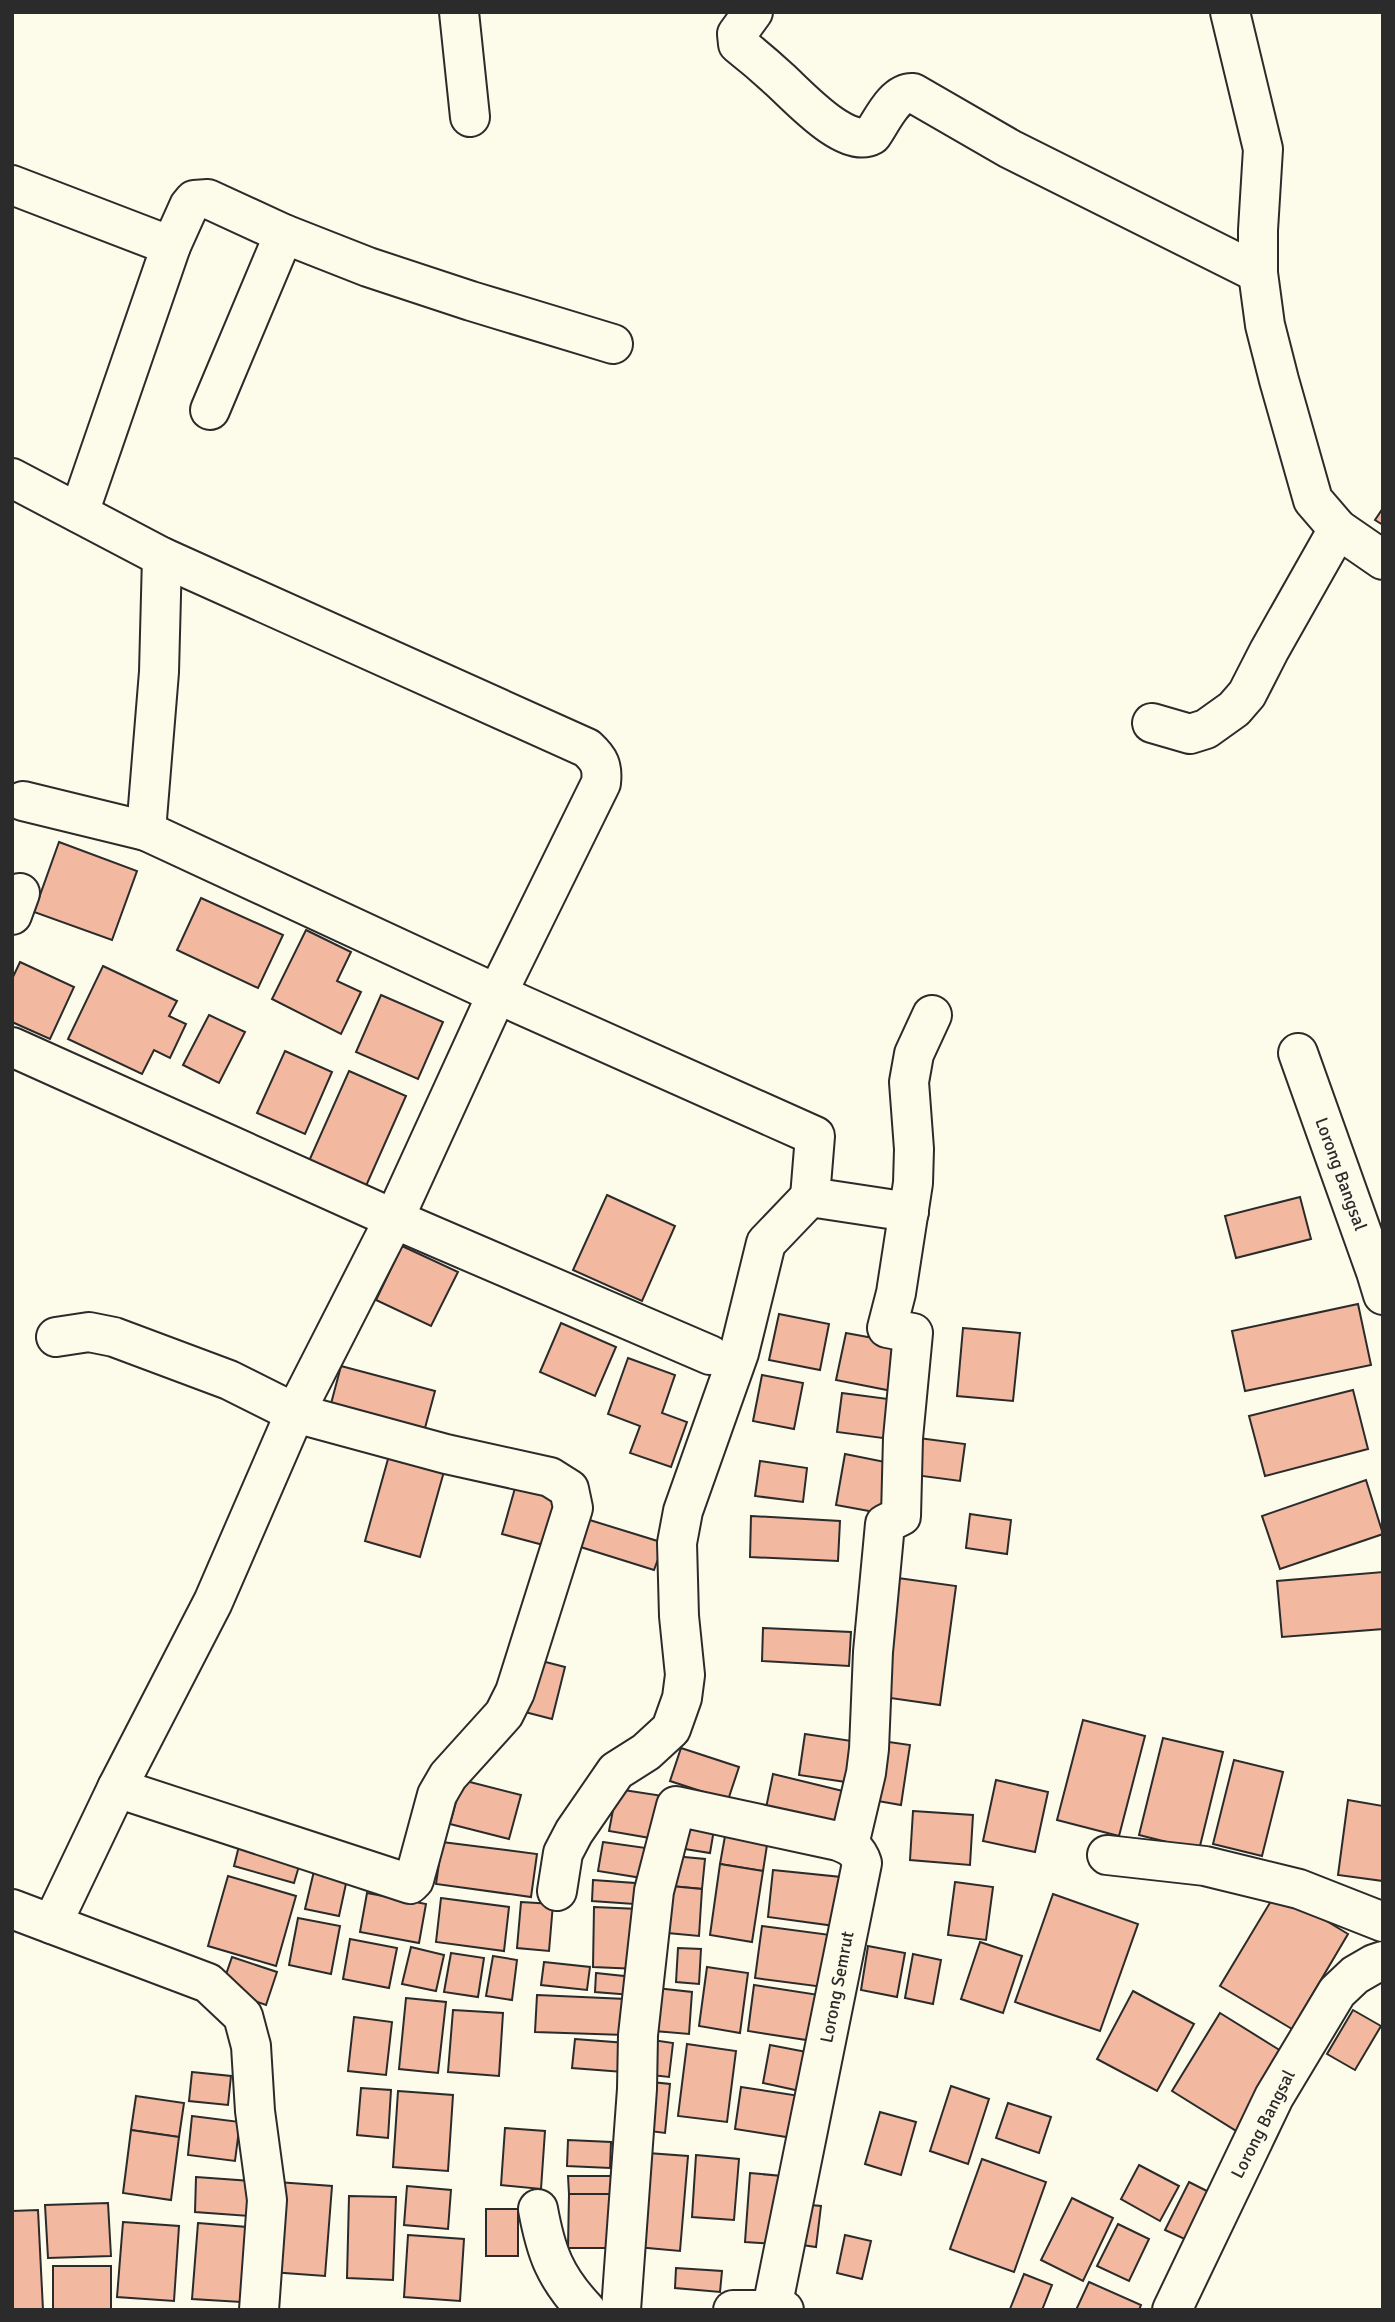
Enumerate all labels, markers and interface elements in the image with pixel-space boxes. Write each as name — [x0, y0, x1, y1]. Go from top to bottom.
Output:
street label: Lorong Bangsal — [1310, 1114, 1372, 1234]
street label: Lorong Semrut — [815, 1929, 859, 2045]
street label: Lorong Bangsal — [1226, 2066, 1300, 2182]

